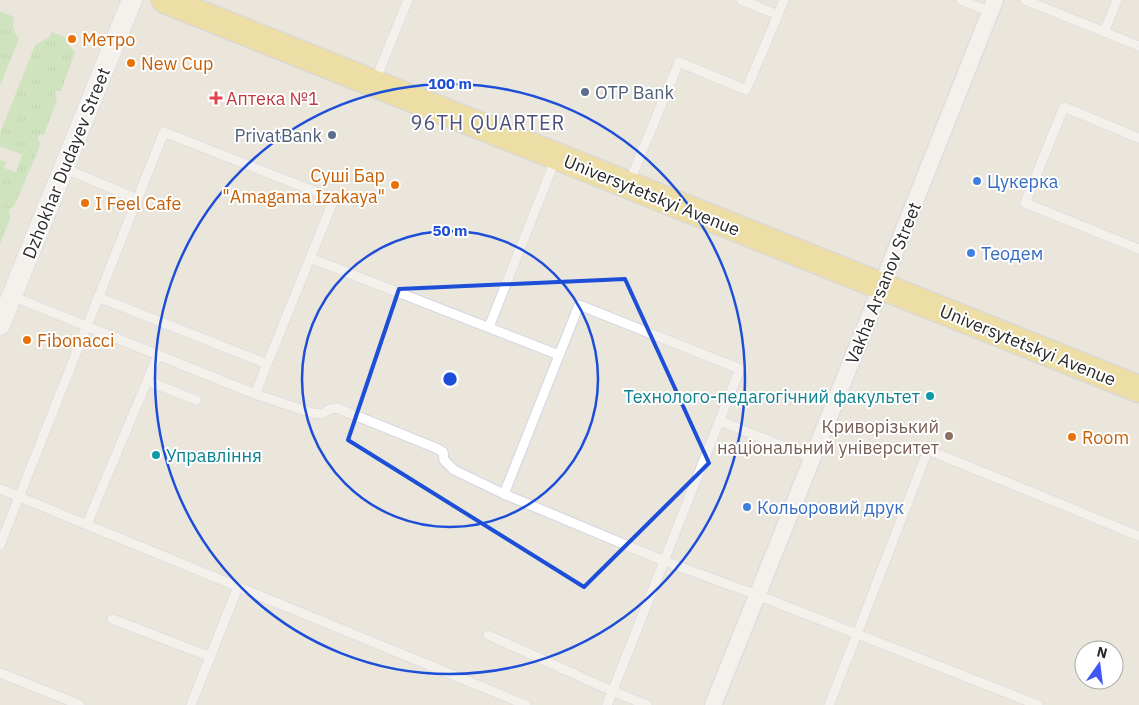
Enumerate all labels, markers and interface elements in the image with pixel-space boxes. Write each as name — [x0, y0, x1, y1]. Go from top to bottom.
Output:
place label: Метро — [82, 28, 135, 51]
marker: Метро — [66, 33, 78, 45]
place label: New Cup — [141, 52, 213, 75]
marker: New Cup — [125, 57, 137, 69]
street label: Dzhokhar Dudayev Street — [17, 64, 115, 262]
text: 100 m — [428, 74, 472, 93]
place label: OTP Bank — [595, 81, 674, 104]
marker: OTP Bank — [579, 86, 591, 98]
place label: Аптека №1 — [226, 87, 319, 110]
marker: Аптека №1 — [210, 92, 222, 104]
district label: 96TH QUARTER — [411, 109, 565, 136]
place label: PrivatBank — [234, 124, 323, 147]
marker: PrivatBank — [326, 129, 338, 141]
street label: Universytetskyi Avenue — [560, 149, 744, 241]
place label: Суші Бар "Amagama Izakaya" — [222, 164, 385, 208]
place label: Цукерка — [987, 170, 1059, 193]
marker: Цукерка — [971, 175, 983, 187]
marker: Суші Бар "Amagama Izakaya" — [389, 179, 401, 191]
place label: I Feel Cafe — [95, 192, 182, 215]
marker: I Feel Cafe — [79, 197, 91, 209]
street label: Vakha Arsanov Street — [840, 199, 926, 367]
text: 50 m — [433, 221, 467, 240]
place label: Теодем — [981, 242, 1043, 265]
marker: Теодем — [965, 247, 977, 259]
street label: Universytetskyi Avenue — [936, 299, 1120, 391]
place label: Fibonacci — [37, 329, 114, 352]
marker: Fibonacci — [21, 334, 33, 346]
centre of rings — [441, 370, 459, 388]
place label: Технолого-педагогічний факультет — [624, 385, 920, 408]
marker: Технолого-педагогічний факультет — [924, 390, 936, 402]
place label: Криворізький національний університет — [717, 415, 939, 459]
place label: Room — [1082, 426, 1129, 449]
marker: Криворізький національний університет — [943, 430, 955, 442]
marker: Room — [1066, 431, 1078, 443]
place label: Управління — [166, 444, 262, 467]
marker: Управління — [150, 449, 162, 461]
place label: Кольоровий друк — [757, 496, 904, 519]
marker: Кольоровий друк — [741, 501, 753, 513]
north arrow — [1074, 640, 1124, 690]
text: N — [1095, 642, 1109, 662]

